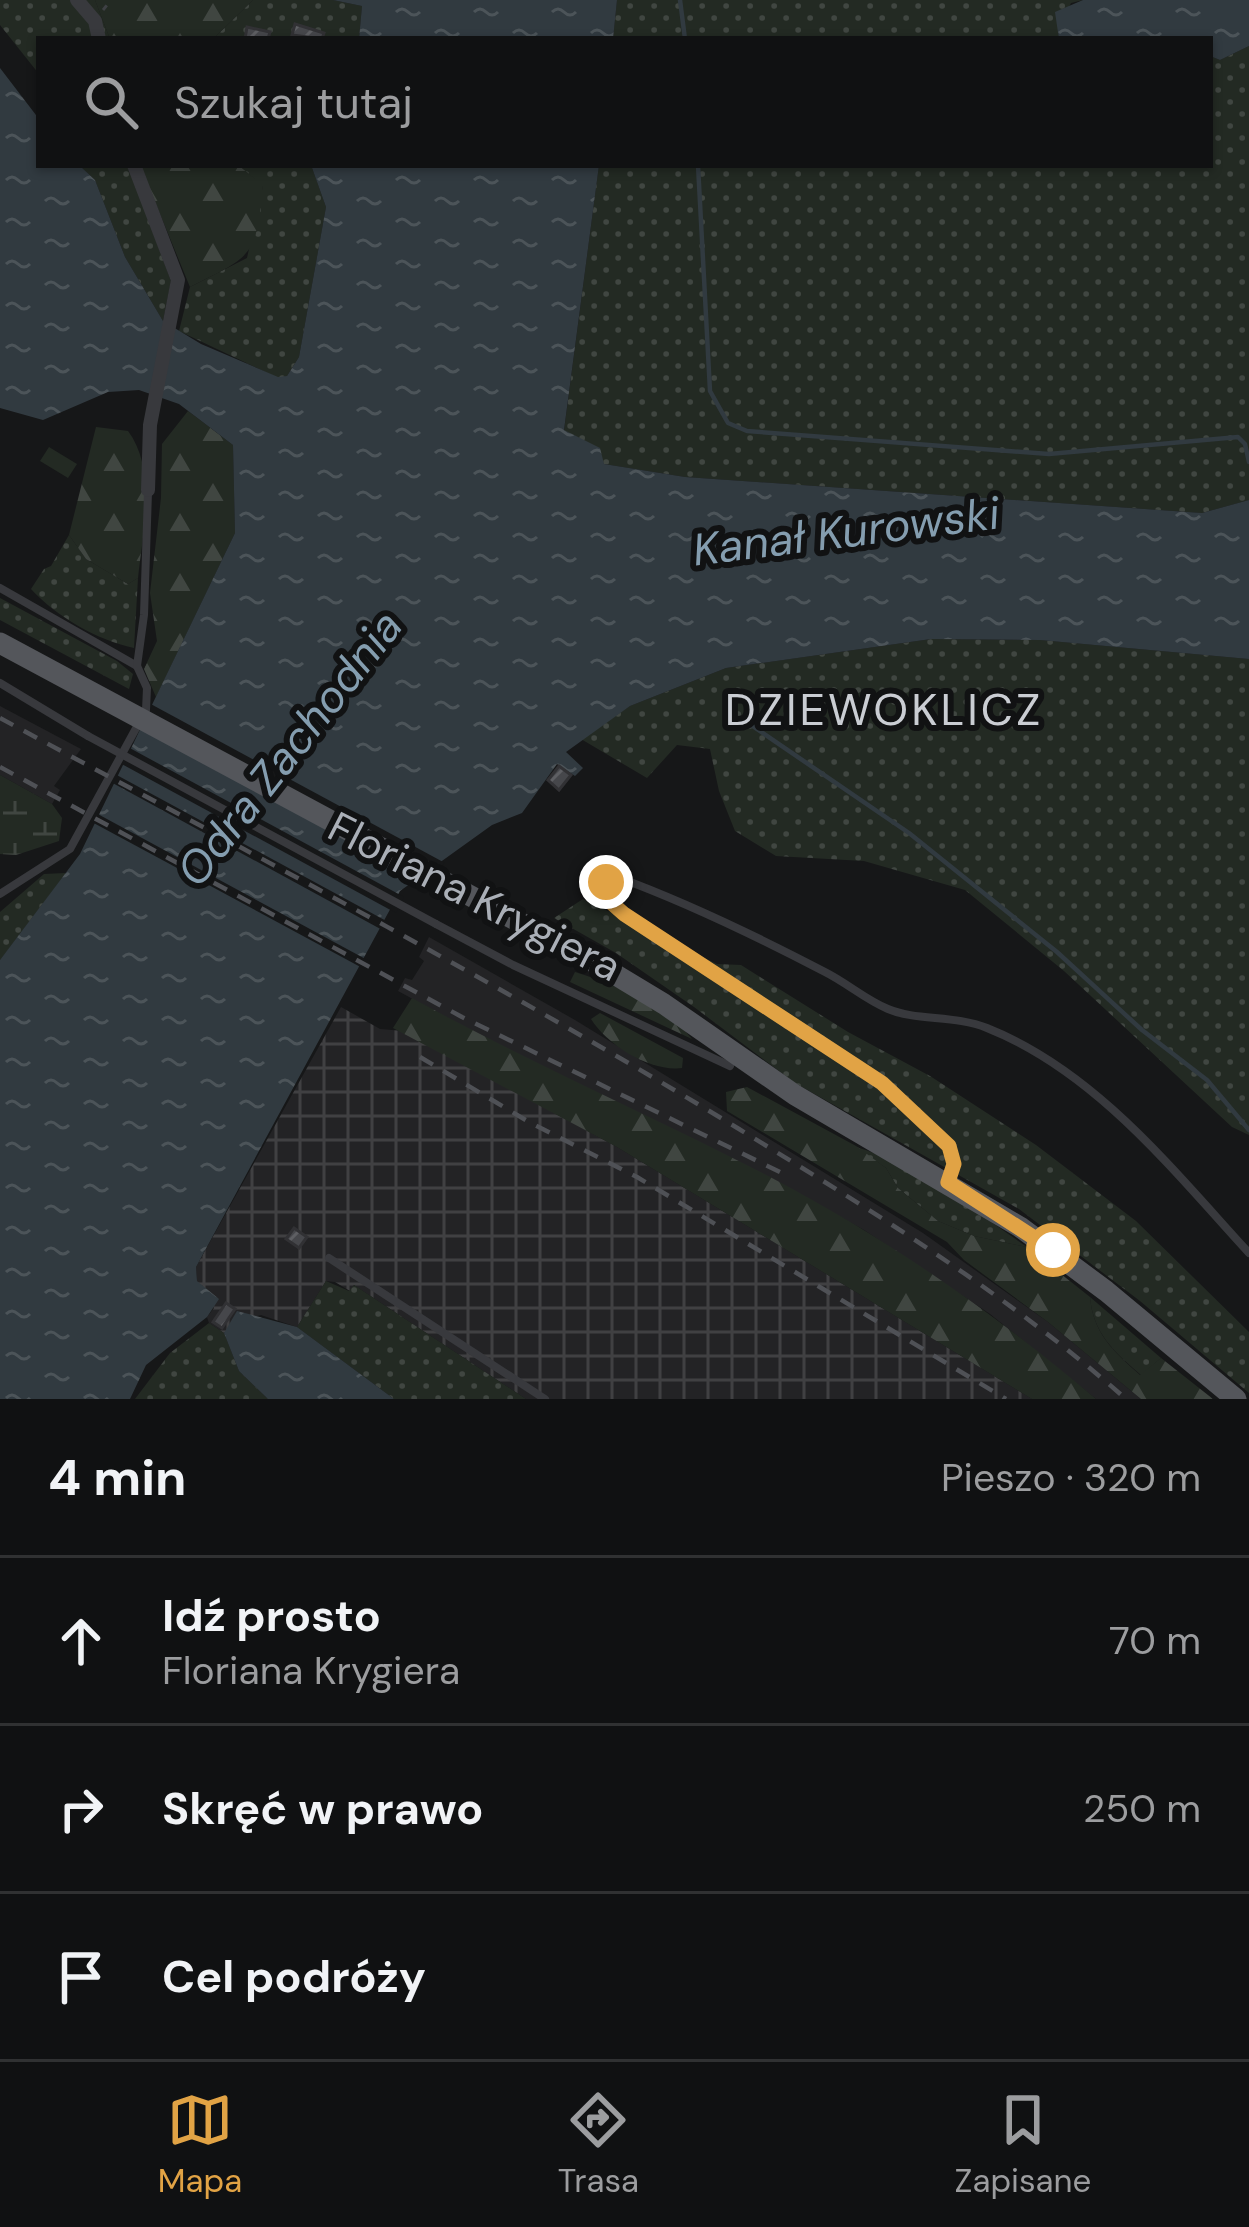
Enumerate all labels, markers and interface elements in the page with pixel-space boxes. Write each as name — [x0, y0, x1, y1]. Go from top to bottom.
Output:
search box — [36, 36, 1213, 168]
icon: search — [78, 69, 144, 135]
text: Szukaj tutaj — [174, 73, 413, 132]
water label: Kanał Kurowski — [689, 483, 1004, 580]
water label: Odra Zachodnia — [163, 598, 416, 898]
district label: DZIEWOKLICZ — [725, 680, 1043, 739]
street label: Floriana Krygiera — [319, 799, 630, 994]
route end — [579, 855, 633, 909]
route start — [1026, 1223, 1080, 1277]
text: 4 min — [48, 1444, 187, 1511]
text: Pieszo · 320 m — [941, 1452, 1201, 1503]
text: Idź prosto — [162, 1586, 381, 1645]
icon: ahead — [48, 1608, 114, 1674]
text: 70 m — [1109, 1615, 1201, 1666]
text: Floriana Krygiera — [162, 1645, 460, 1696]
icon: right — [48, 1776, 114, 1842]
text: Skręć w prawo — [162, 1779, 483, 1838]
text: 250 m — [1083, 1783, 1201, 1834]
icon: arrive — [48, 1944, 114, 2010]
text: Cel podróży — [162, 1947, 426, 2006]
tab: Mapa — [158, 2087, 242, 2202]
tab: Trasa — [558, 2087, 639, 2202]
tab: Zapisane — [955, 2087, 1091, 2202]

